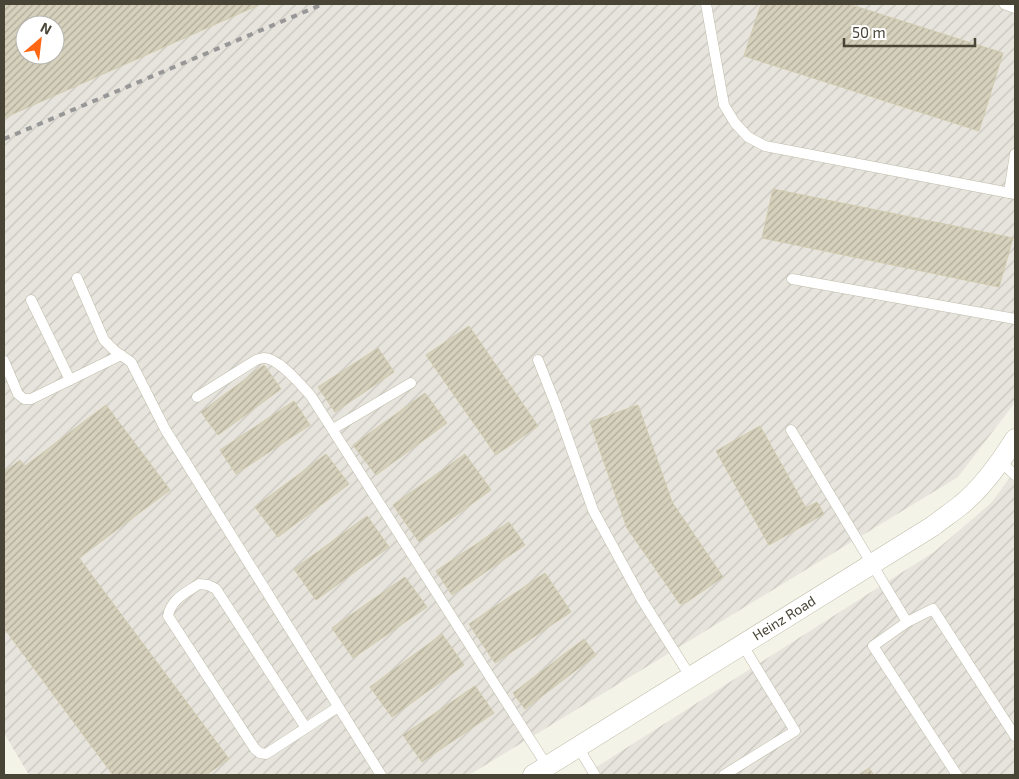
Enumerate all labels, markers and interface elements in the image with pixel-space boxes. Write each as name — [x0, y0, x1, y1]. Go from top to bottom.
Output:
north arrow — [15, 15, 65, 65]
scale bar — [844, 15, 975, 47]
text: N — [38, 18, 55, 38]
text: 50 m — [852, 23, 886, 41]
street label: Heinz Road — [749, 592, 818, 644]

